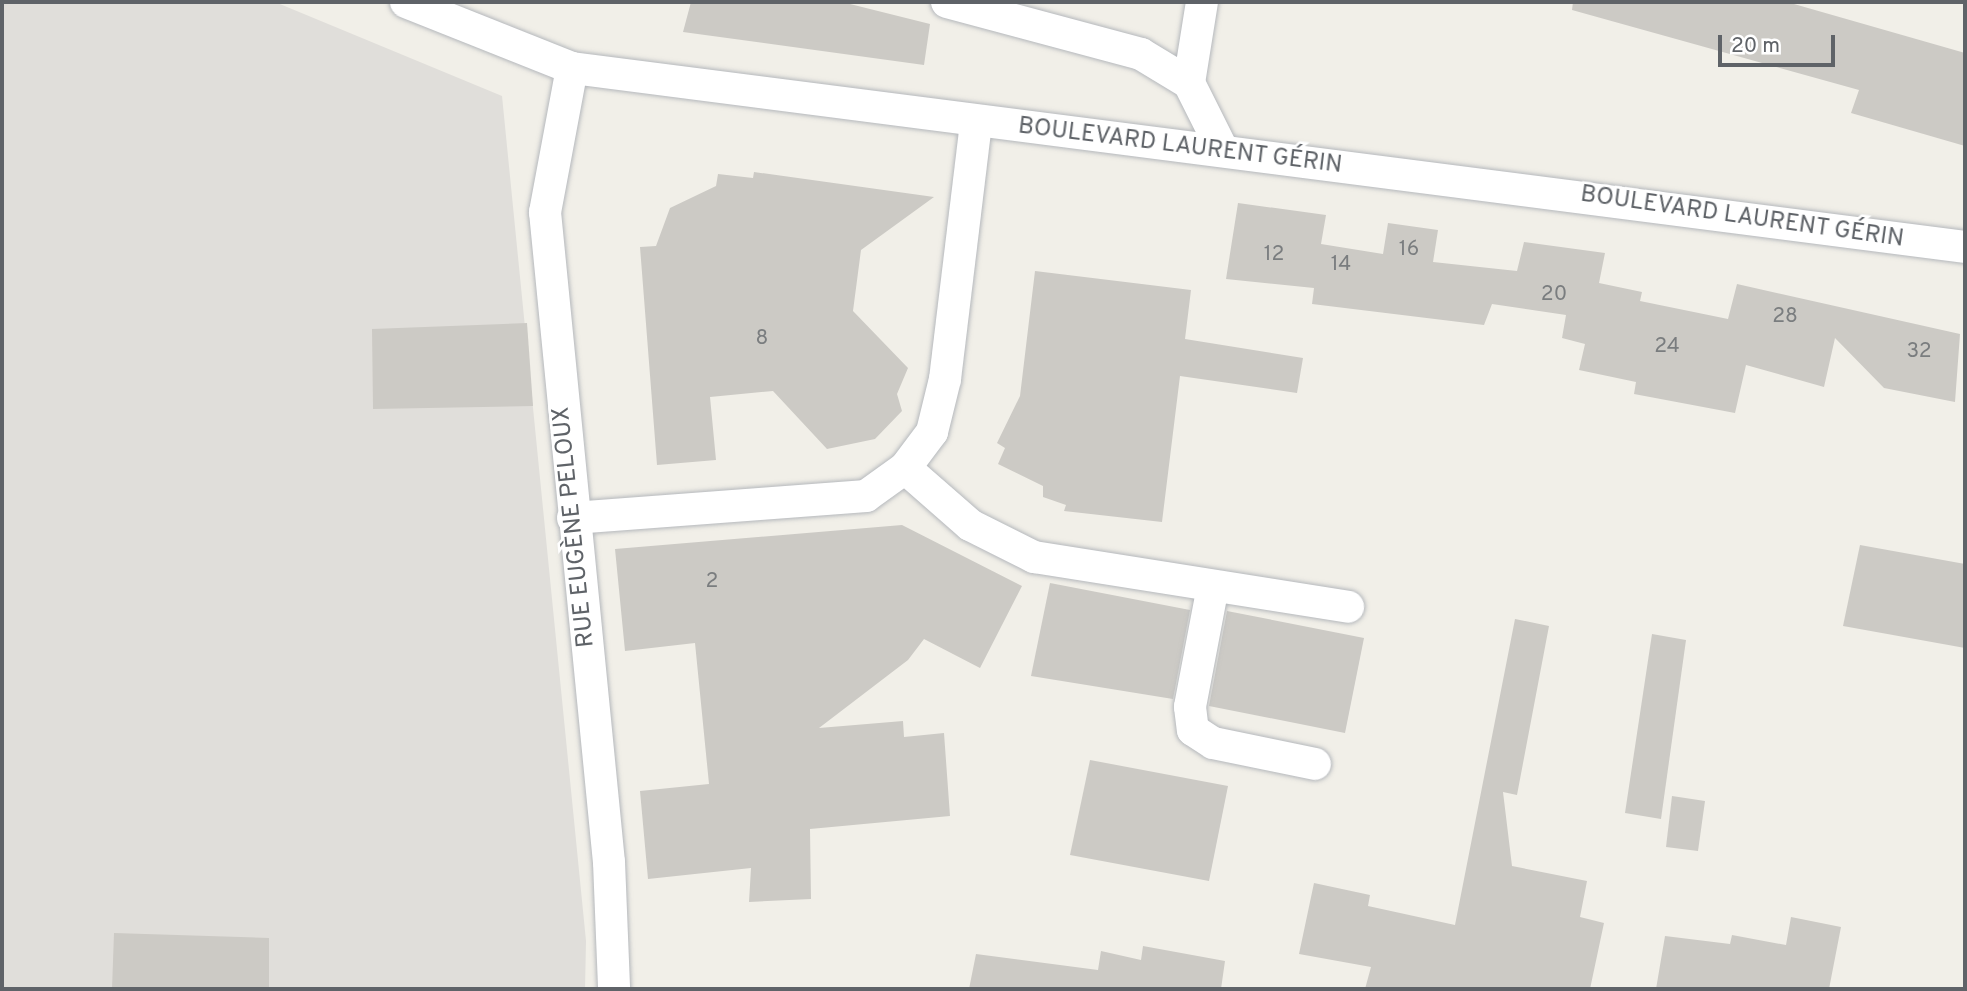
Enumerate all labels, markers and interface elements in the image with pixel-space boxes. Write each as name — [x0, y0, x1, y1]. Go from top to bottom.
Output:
scale bar — [1722, 21, 1839, 65]
text: 20 m — [1731, 33, 1780, 60]
street label: BOULEVARD LAURENT GÉRIN — [1016, 113, 1344, 181]
street label: BOULEVARD LAURENT GÉRIN — [1578, 181, 1906, 255]
house number: 16 — [1399, 237, 1419, 263]
house number: 12 — [1264, 242, 1284, 268]
house number: 14 — [1331, 252, 1351, 278]
house number: 20 — [1541, 282, 1567, 308]
house number: 28 — [1772, 304, 1798, 330]
house number: 8 — [756, 326, 768, 352]
house number: 24 — [1654, 334, 1680, 360]
house number: 32 — [1906, 339, 1932, 365]
street label: RUE EUGÈNE PELOUX — [548, 405, 602, 649]
house number: 2 — [706, 569, 718, 595]

